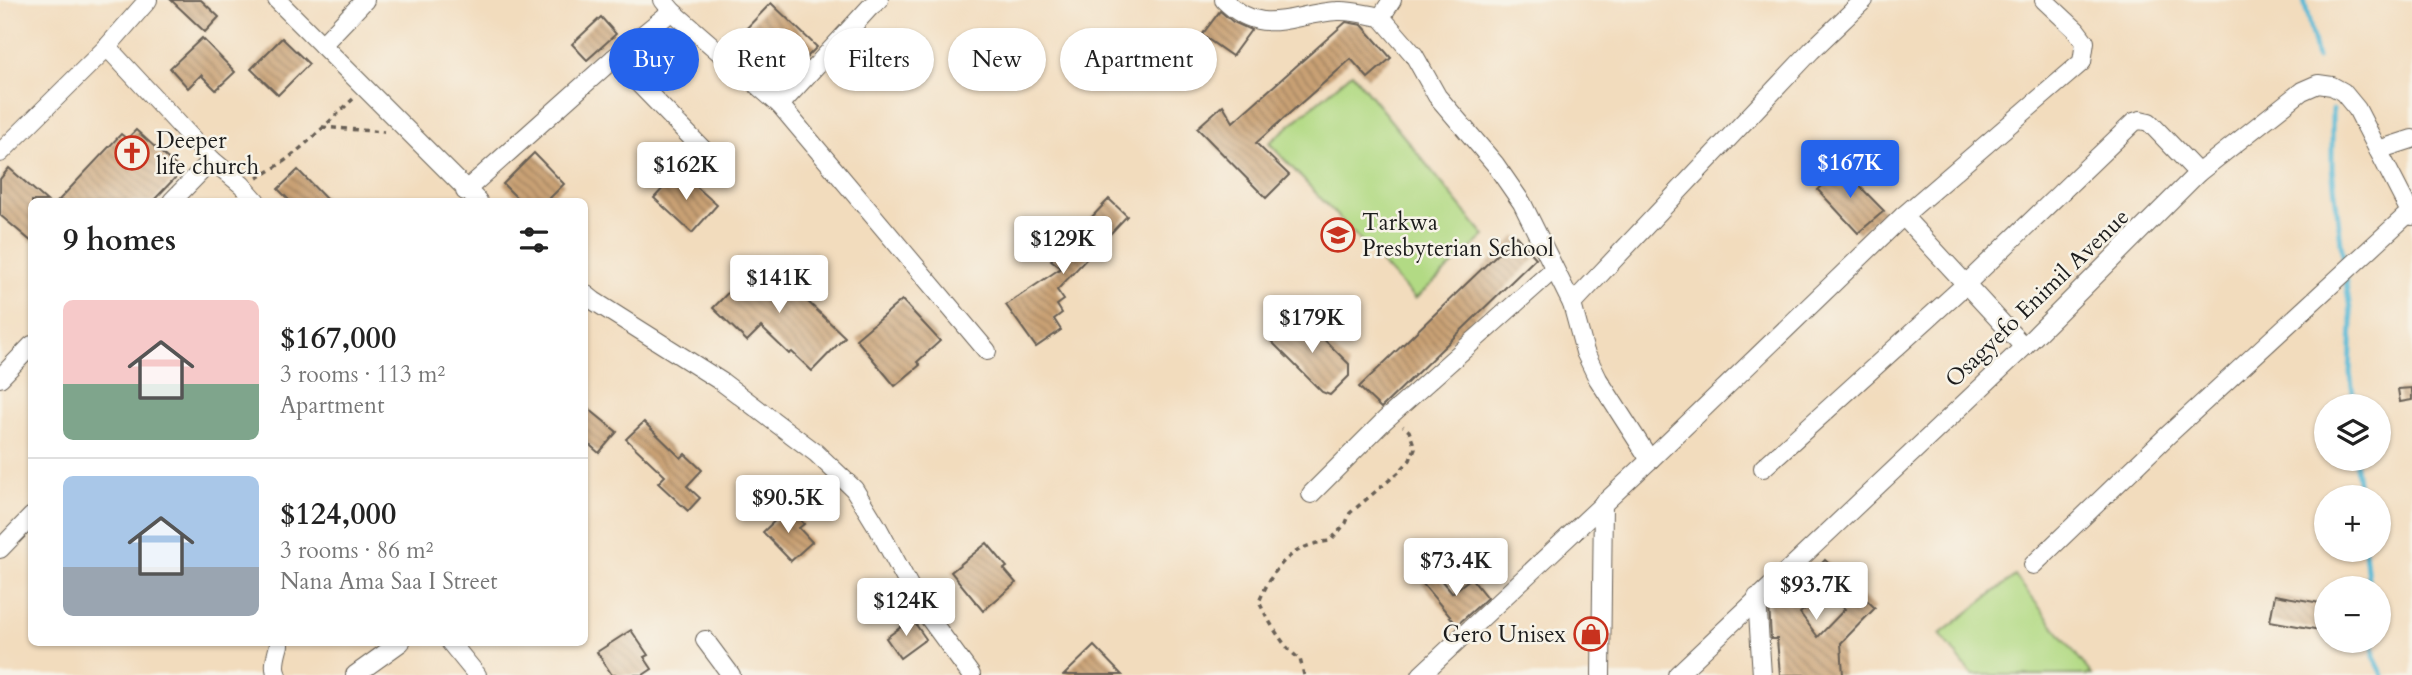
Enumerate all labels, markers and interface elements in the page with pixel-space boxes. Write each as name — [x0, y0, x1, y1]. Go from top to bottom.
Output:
chip: Buy — [609, 28, 699, 91]
chip: Rent — [713, 28, 810, 91]
chip: Filters — [824, 28, 934, 91]
chip: New — [948, 28, 1046, 91]
chip: Apartment — [1060, 28, 1217, 91]
place label: Deeper life church — [156, 125, 260, 182]
church icon: Deeper life church — [113, 134, 151, 172]
pin: $167K — [1801, 140, 1899, 200]
pin: $162K — [637, 142, 735, 202]
text: $167K — [1817, 147, 1883, 178]
text: $162K — [653, 149, 719, 180]
street label: Osagyefo Enimil Avenue — [1938, 202, 2136, 394]
place label: Tarkwa Presbyterian School — [1362, 207, 1554, 264]
pin: $129K — [1014, 216, 1112, 276]
school or university icon: Tarkwa Presbyterian School — [1319, 216, 1357, 254]
text: 9 homes — [63, 220, 176, 261]
icon: filters — [515, 221, 553, 259]
text: $129K — [1030, 223, 1096, 254]
pin: $141K — [730, 256, 828, 315]
text: $141K — [746, 262, 812, 293]
pin: $179K — [1263, 296, 1361, 355]
text: $179K — [1279, 302, 1345, 333]
text: $167,000 — [280, 318, 396, 359]
icon: home — [119, 328, 203, 412]
text: 3 rooms · 113 m² — [280, 359, 445, 390]
text: Apartment — [280, 390, 384, 421]
map controls — [2314, 394, 2391, 653]
button: layers — [2314, 394, 2391, 471]
pin: $90.5K — [731, 476, 845, 535]
text: $90.5K — [752, 482, 824, 513]
button: + — [2314, 485, 2391, 562]
text: $124,000 — [280, 494, 396, 535]
icon: home — [119, 504, 203, 588]
text: 3 rooms · 86 m² — [280, 535, 433, 566]
pin: $73.4K — [1399, 538, 1513, 598]
text: $73.4K — [1420, 545, 1492, 576]
pin: $93.7K — [1759, 562, 1873, 622]
text: Nana Ama Saa I Street — [280, 566, 498, 597]
text: $93.7K — [1780, 569, 1852, 600]
button: − — [2314, 576, 2391, 653]
pin: $124K — [857, 578, 955, 638]
text: $124K — [873, 585, 939, 616]
shop icon: Gero Unisex — [1572, 615, 1610, 653]
place label: Gero Unisex — [1442, 619, 1567, 650]

